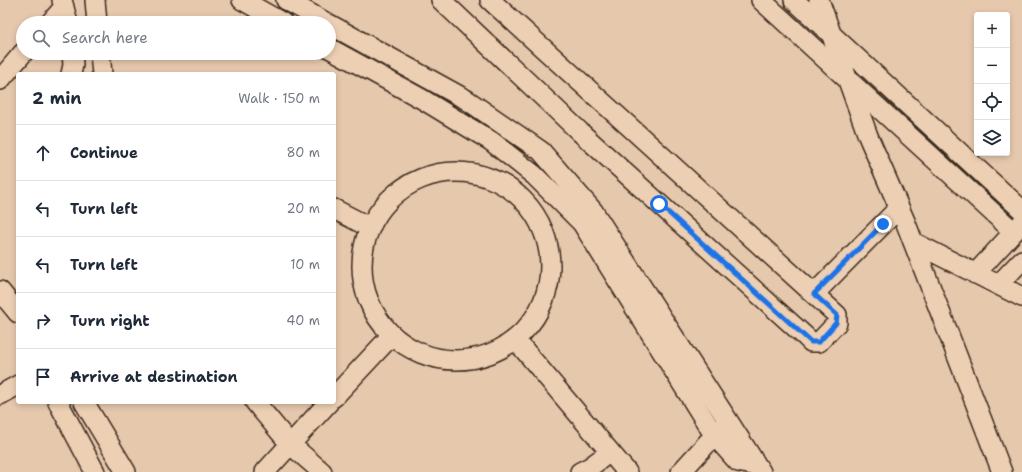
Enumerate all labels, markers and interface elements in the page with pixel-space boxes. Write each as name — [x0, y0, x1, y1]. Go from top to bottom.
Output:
map controls — [974, 12, 1010, 156]
button: + — [974, 12, 1010, 48]
search box — [16, 16, 336, 60]
icon: search — [30, 27, 52, 49]
text: Search here — [62, 28, 148, 48]
button: − — [974, 48, 1010, 84]
button: locate — [974, 84, 1010, 120]
text: 2 min — [32, 87, 82, 109]
text: Walk · 150 m — [238, 90, 320, 107]
button: layers — [974, 120, 1010, 156]
icon: ahead — [32, 142, 54, 164]
text: Continue — [70, 143, 138, 163]
text: 80 m — [286, 144, 320, 161]
route start — [650, 195, 668, 213]
icon: left — [32, 198, 54, 220]
text: Turn left — [70, 199, 138, 219]
text: 20 m — [287, 200, 320, 217]
route end — [874, 215, 892, 233]
icon: left — [32, 254, 54, 276]
text: Turn left — [70, 255, 138, 275]
text: 10 m — [290, 256, 320, 273]
icon: right — [32, 310, 54, 332]
text: Turn right — [70, 311, 150, 331]
text: 40 m — [286, 312, 320, 329]
icon: arrive — [32, 366, 54, 388]
text: Arrive at destination — [70, 367, 238, 387]

